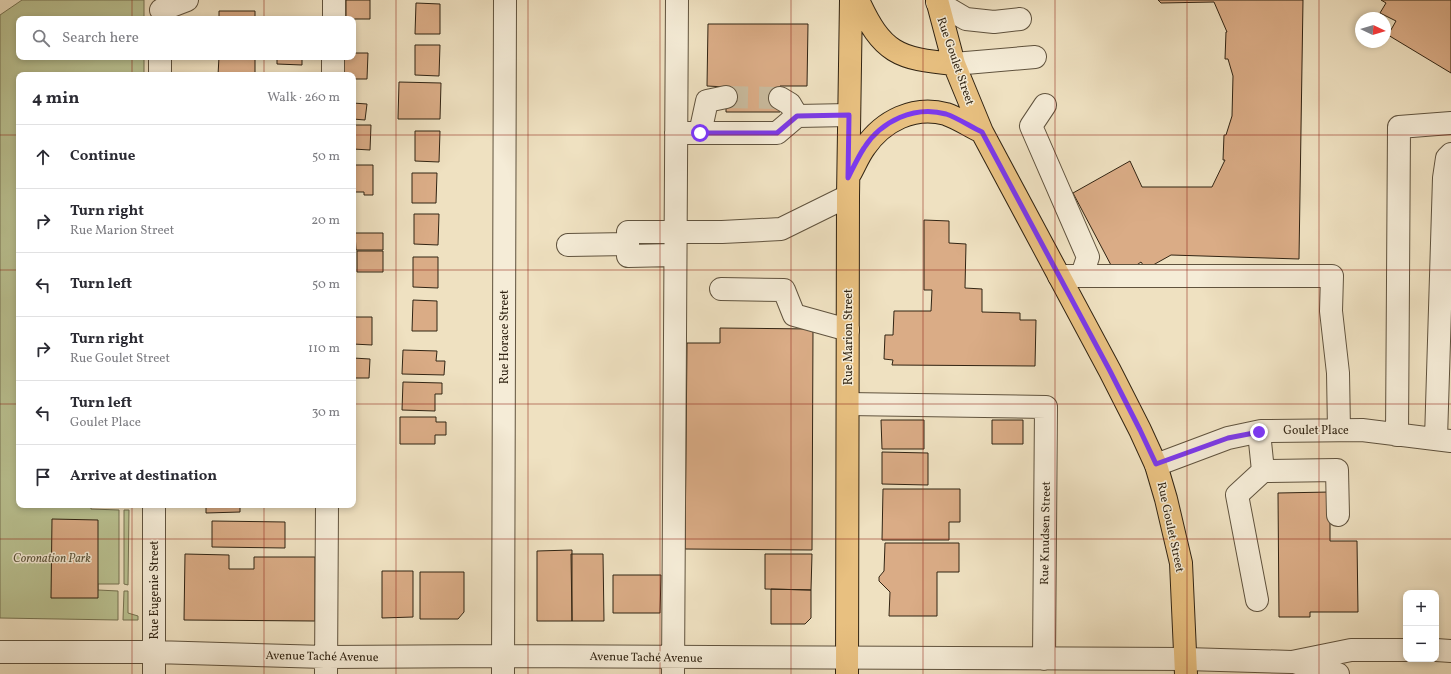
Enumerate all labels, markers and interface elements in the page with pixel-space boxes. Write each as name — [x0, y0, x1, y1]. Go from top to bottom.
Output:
north arrow — [1355, 12, 1391, 48]
street label: Rue Goulet Street — [932, 15, 978, 108]
search box — [16, 16, 356, 60]
icon: search — [30, 27, 52, 49]
text: Search here — [62, 28, 139, 49]
text: 4 min — [32, 87, 79, 110]
text: Walk · 260 m — [267, 89, 340, 107]
route start — [691, 124, 709, 142]
icon: ahead — [32, 146, 54, 168]
text: Continue — [70, 146, 135, 167]
text: 50 m — [312, 148, 340, 166]
text: Turn right — [70, 201, 144, 222]
icon: right — [32, 210, 54, 232]
text: 20 m — [311, 212, 340, 230]
text: Rue Marion Street — [70, 222, 174, 240]
icon: left — [32, 274, 54, 296]
text: Turn left — [70, 274, 132, 295]
text: 50 m — [312, 276, 340, 294]
street label: Rue Marion Street — [841, 289, 857, 385]
street label: Rue Horace Street — [497, 290, 513, 384]
text: Turn right — [70, 329, 144, 350]
icon: right — [32, 338, 54, 360]
text: 110 m — [308, 340, 340, 358]
text: Rue Goulet Street — [70, 350, 170, 368]
text: Turn left — [70, 393, 132, 414]
icon: left — [32, 402, 54, 424]
text: 30 m — [312, 404, 340, 422]
text: Goulet Place — [70, 414, 141, 432]
route end — [1250, 423, 1268, 441]
street label: Goulet Place — [1283, 423, 1349, 439]
icon: arrive — [32, 466, 54, 488]
text: Arrive at destination — [70, 466, 217, 487]
street label: Rue Goulet Street — [1153, 480, 1187, 574]
street label: Rue Knudsen Street — [1037, 481, 1055, 585]
street label: Rue Eugenie Street — [147, 540, 163, 640]
park label: Coronation Park — [13, 551, 91, 567]
map controls — [1403, 590, 1439, 662]
button: + — [1403, 590, 1439, 626]
button: − — [1403, 626, 1439, 662]
street label: Avenue Taché Avenue — [265, 648, 379, 666]
street label: Avenue Taché Avenue — [589, 649, 703, 667]

